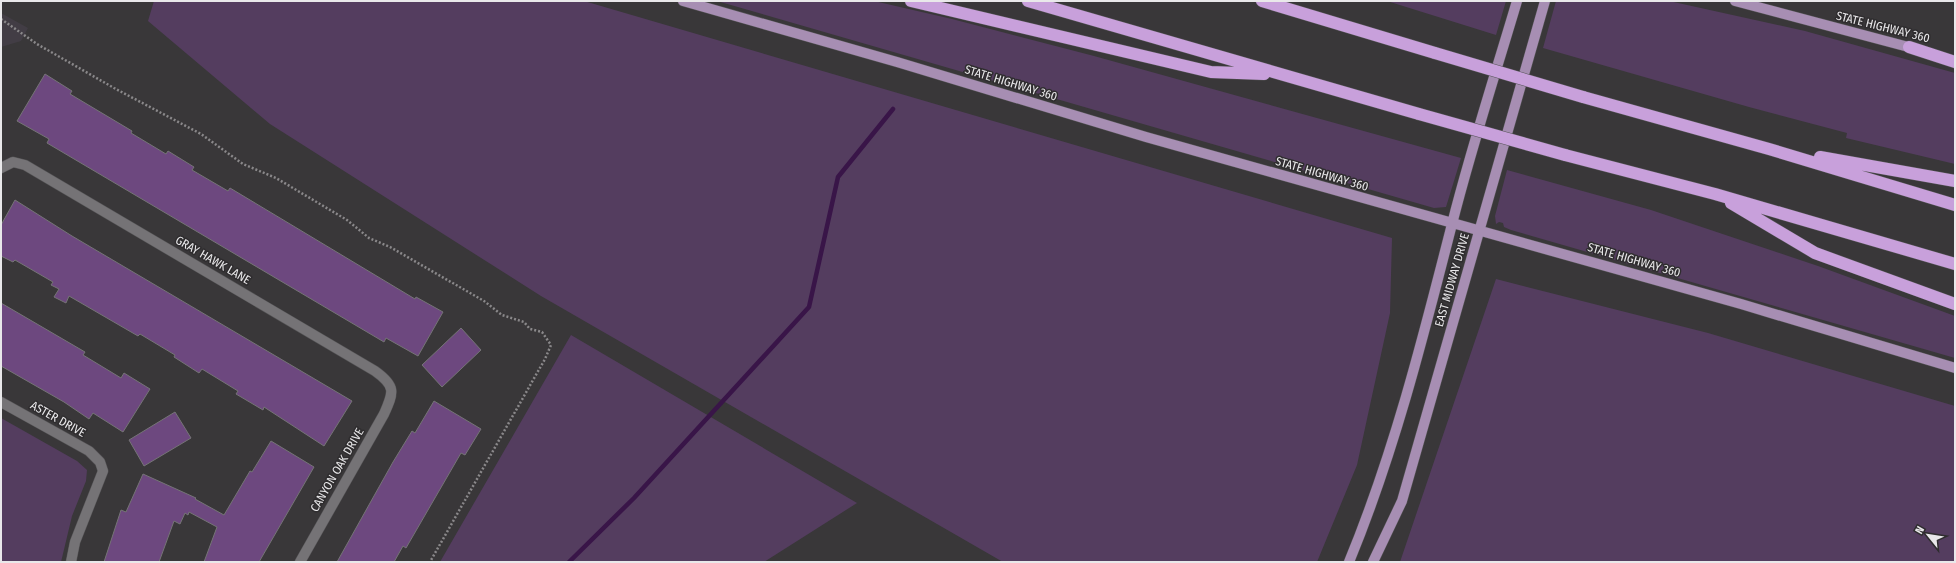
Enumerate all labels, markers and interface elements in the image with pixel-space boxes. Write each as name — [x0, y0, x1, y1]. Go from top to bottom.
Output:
street label: STATE HIGHWAY 360 — [1835, 9, 1931, 45]
street label: STATE HIGHWAY 360 — [963, 62, 1059, 104]
street label: STATE HIGHWAY 360 — [1274, 154, 1370, 194]
street label: EAST MIDWAY DRIVE — [1432, 231, 1472, 328]
street label: GRAY HAWK LANE — [173, 233, 253, 287]
street label: STATE HIGHWAY 360 — [1586, 240, 1682, 280]
street label: ASTER DRIVE — [28, 398, 88, 440]
street label: CANYON OAK DRIVE — [307, 425, 367, 514]
north arrow — [1908, 515, 1948, 555]
text: N — [1912, 524, 1927, 536]

